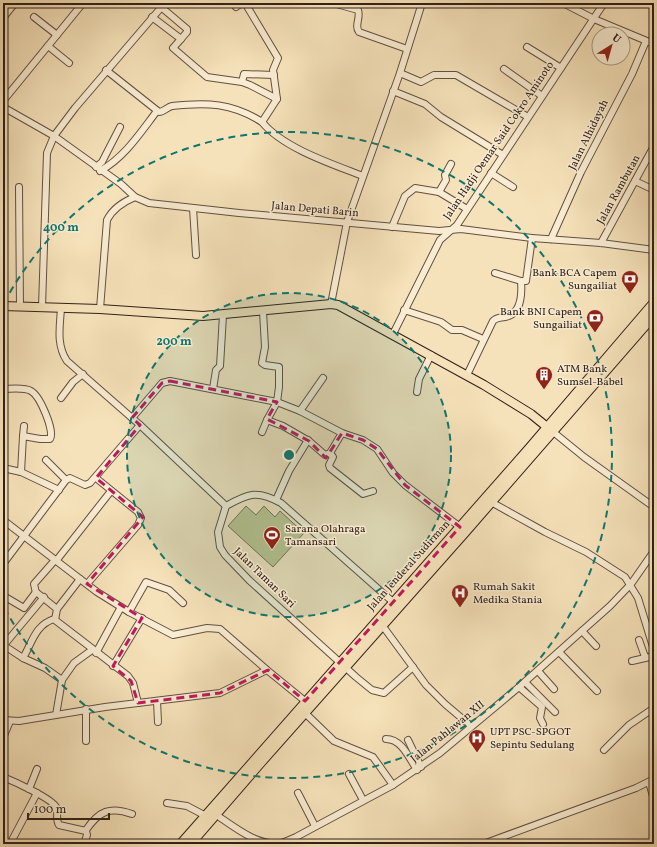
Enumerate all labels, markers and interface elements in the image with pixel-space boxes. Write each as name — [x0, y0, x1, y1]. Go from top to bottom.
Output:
north arrow — [591, 26, 631, 66]
text: U — [609, 31, 624, 48]
street label: Jalan Hadji Oemar Said Cokro Aminoto — [440, 59, 558, 223]
street label: Jalan Alhidayah — [565, 97, 613, 173]
street label: Jalan Rambutan — [594, 152, 645, 228]
street label: Jalan Depati Barin — [271, 199, 360, 221]
text: 400 m — [43, 220, 79, 236]
place label: Bank BCA Capem Sungailiat — [532, 266, 617, 294]
bank icon: Bank BCA Capem Sungailiat — [620, 269, 640, 294]
place label: Bank BNI Capem Sungailiat — [500, 305, 582, 333]
bank icon: Bank BNI Capem Sungailiat — [585, 308, 605, 333]
text: 200 m — [156, 334, 192, 350]
place label: ATM Bank Sumsel-Babel — [557, 362, 623, 390]
building icon: ATM Bank Sumsel-Babel — [534, 365, 554, 390]
centre of rings — [282, 448, 296, 462]
street label: Jalan Jenderal Sudirman — [364, 517, 454, 615]
place label: Sarana Olahraga Tamansari — [285, 522, 366, 550]
sports icon: Sarana Olahraga Tamansari — [262, 525, 282, 550]
street label: Jalan Taman Sari — [230, 544, 298, 612]
place label: Rumah Sakit Medika Stania — [473, 580, 543, 608]
hospital icon: Rumah Sakit Medika Stania — [450, 583, 470, 608]
street label: Jalan Pahlawan XII — [408, 697, 488, 767]
place label: UPT PSC-SPGOT Sepintu Sedulang — [490, 725, 575, 753]
hospital icon: UPT PSC-SPGOT Sepintu Sedulang — [467, 728, 487, 753]
scale bar — [28, 795, 109, 821]
text: 100 m — [34, 802, 67, 818]

